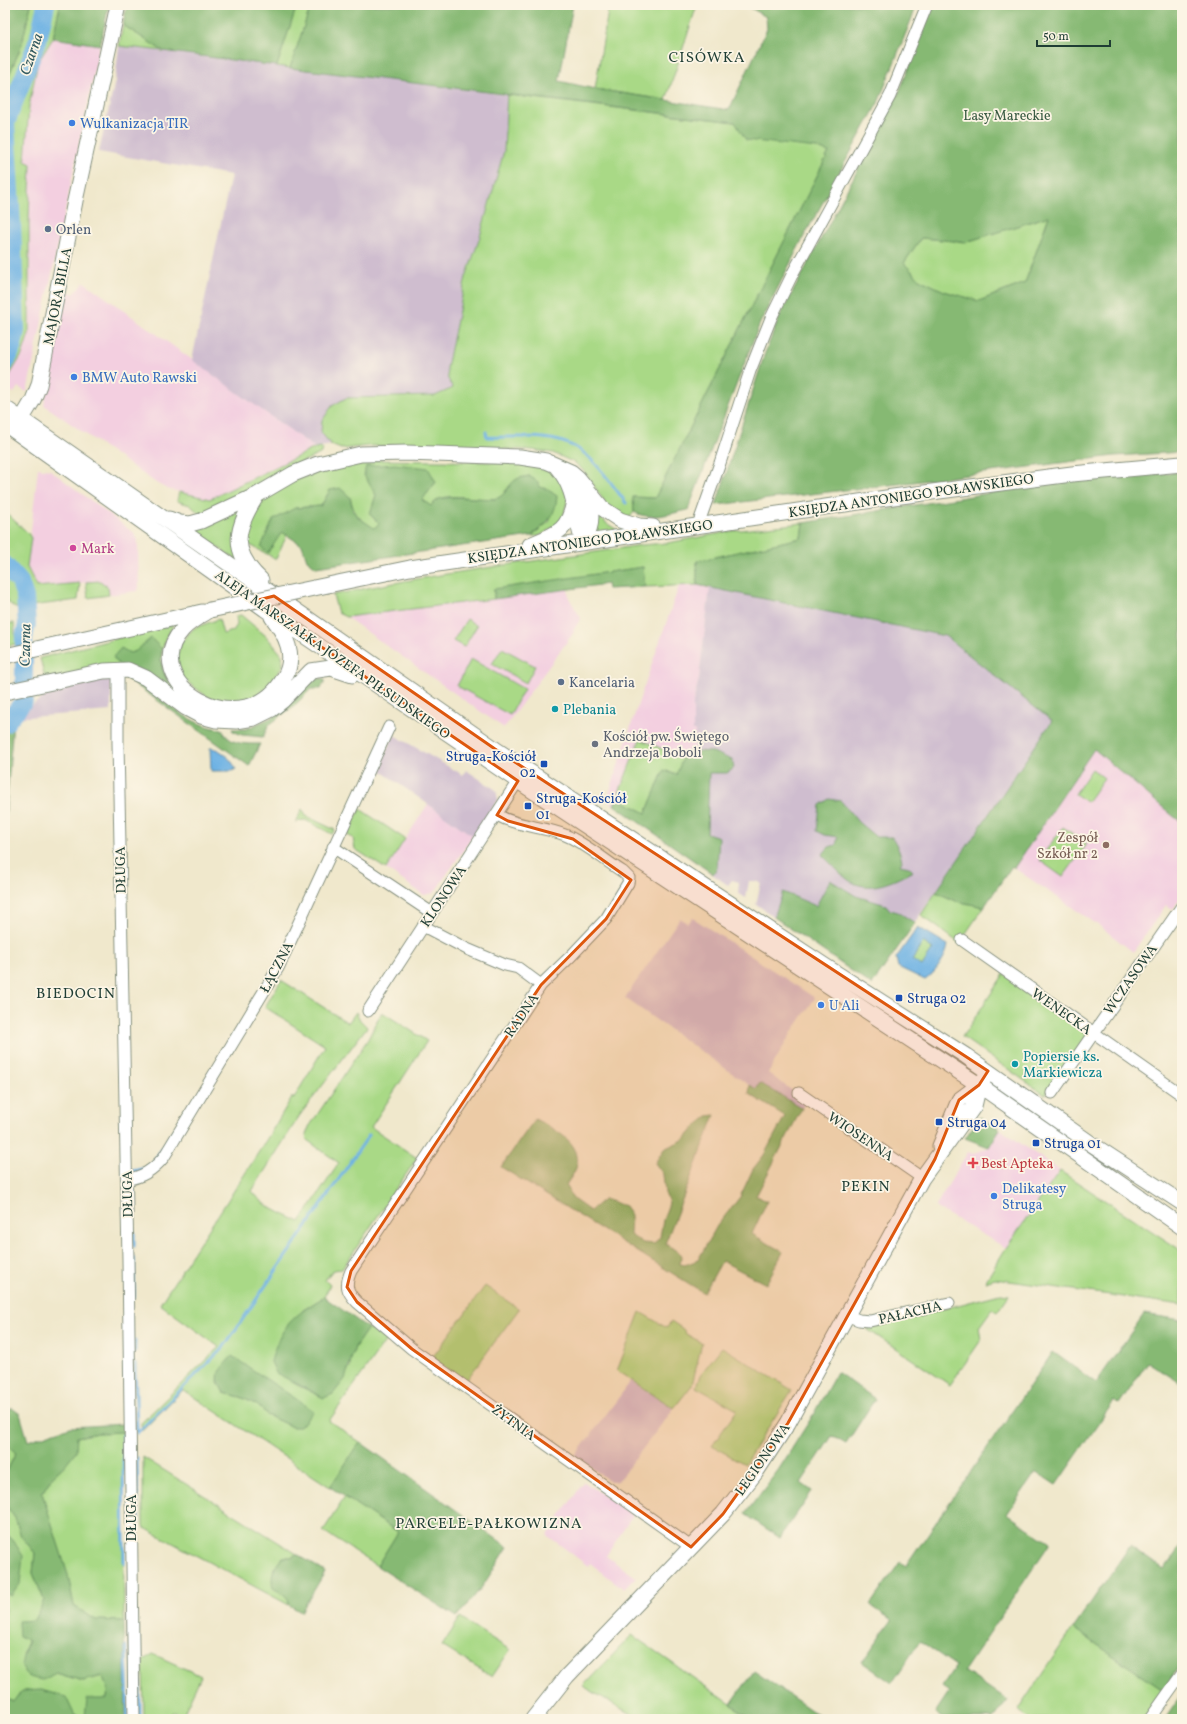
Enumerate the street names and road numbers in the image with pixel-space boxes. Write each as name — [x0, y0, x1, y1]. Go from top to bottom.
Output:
street label: MAJORA BILLA — [40, 246, 77, 347]
street label: KSIĘDZA ANTONIEGO POŁAWSKIEGO — [787, 470, 1035, 523]
street label: KSIĘDZA ANTONIEGO POŁAWSKIEGO — [466, 516, 714, 569]
street label: ALEJA MARSZAŁKA JÓZEFA PIŁSUDSKIEGO — [211, 565, 454, 744]
street label: DŁUGA — [112, 846, 131, 894]
street label: KLONOWA — [417, 862, 472, 931]
street label: ŁĄCZNA — [256, 939, 299, 997]
street label: WCZASOWA — [1100, 941, 1163, 1019]
street label: WENECKA — [1027, 984, 1095, 1040]
street label: RADNA — [500, 990, 544, 1042]
street label: WIOSENNA — [823, 1108, 897, 1166]
street label: DŁUGA — [119, 1170, 138, 1218]
street label: PAŁACHA — [877, 1297, 944, 1330]
street label: ŻYTNIA — [487, 1401, 539, 1446]
street label: LEGIONOWA — [731, 1420, 795, 1500]
street label: DŁUGA — [123, 1494, 142, 1542]

